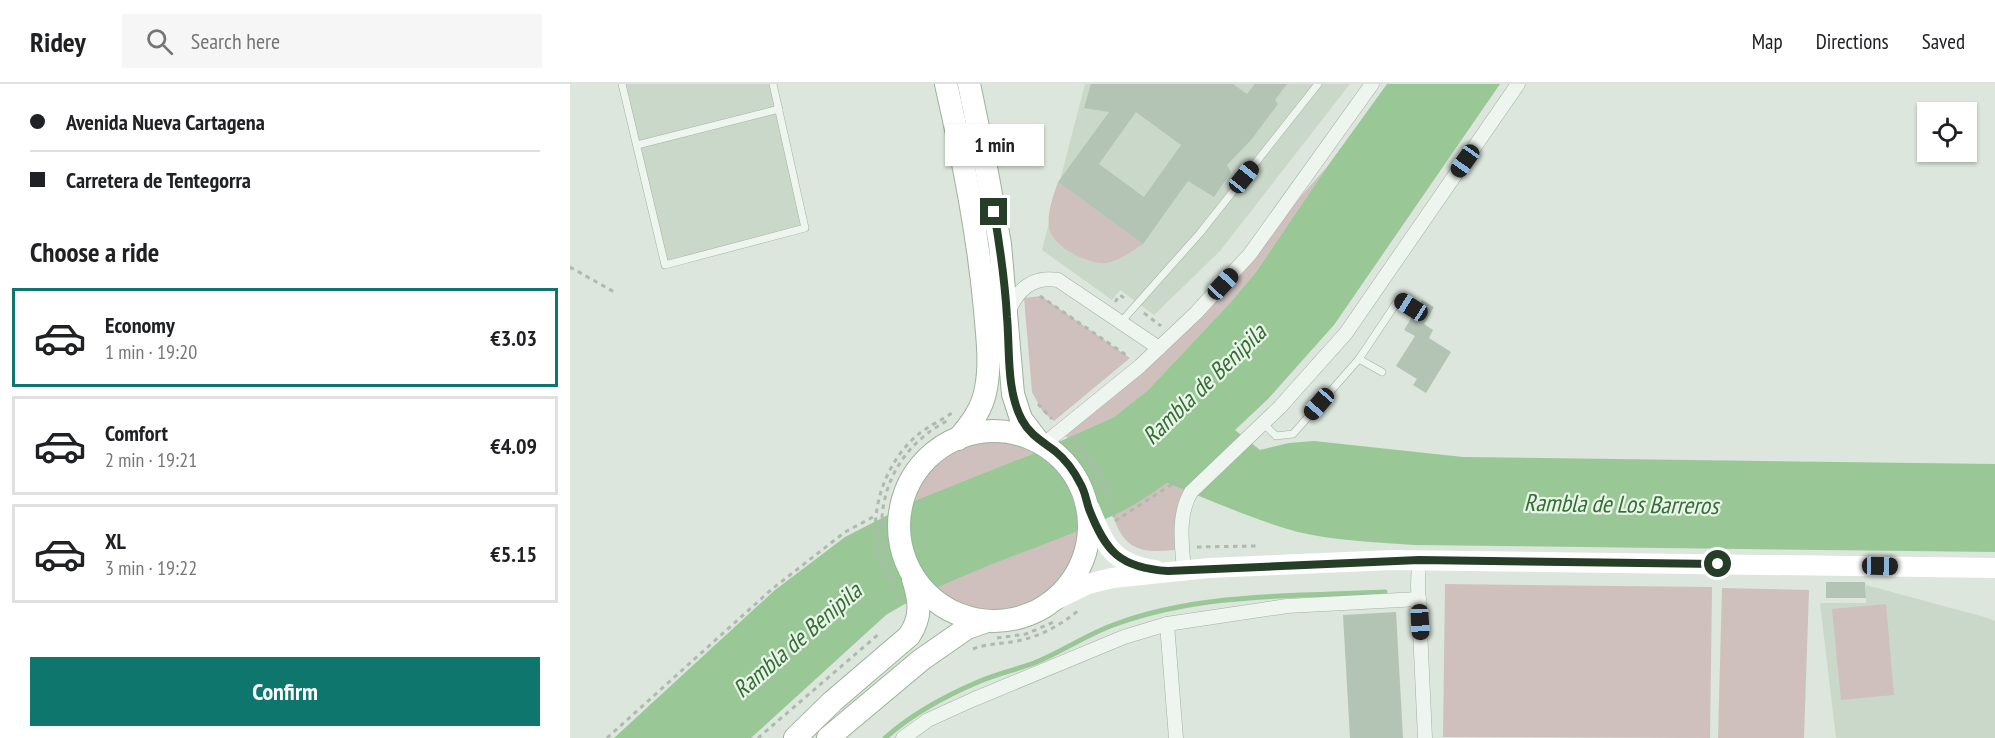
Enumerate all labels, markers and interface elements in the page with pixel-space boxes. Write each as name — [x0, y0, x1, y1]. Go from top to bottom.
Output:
search box — [122, 14, 542, 68]
text: Ridey — [30, 23, 86, 60]
icon: search — [143, 25, 176, 58]
text: Search here — [191, 27, 280, 55]
text: Map — [1752, 28, 1783, 55]
text: Directions — [1816, 28, 1889, 55]
text: Saved — [1922, 28, 1965, 55]
map controls — [1917, 102, 1977, 162]
button: locate — [1917, 102, 1977, 162]
text: Avenida Nueva Cartagena — [66, 108, 265, 136]
callout: 1 min — [944, 125, 1044, 167]
text: 1 min — [974, 132, 1015, 158]
car — [1447, 141, 1483, 181]
car — [1226, 157, 1262, 197]
text: Carretera de Tentegorra — [66, 166, 251, 194]
route end — [980, 198, 1007, 225]
text: Choose a ride — [30, 235, 159, 269]
car — [1204, 265, 1242, 303]
car — [1391, 290, 1431, 324]
icon: car — [33, 311, 87, 365]
text: Economy — [105, 311, 175, 339]
water label: Rambla de Benipila — [1135, 316, 1274, 451]
text: €3.03 — [490, 324, 537, 352]
text: 1 min · 19:20 — [105, 339, 197, 365]
car — [1300, 385, 1338, 423]
icon: car — [33, 419, 87, 473]
text: Comfort — [105, 419, 168, 447]
text: €4.09 — [490, 432, 537, 460]
text: 2 min · 19:21 — [105, 447, 197, 473]
water label: Rambla de Los Barreros — [1524, 487, 1721, 521]
icon: car — [33, 527, 87, 581]
text: XL — [105, 527, 126, 555]
text: €5.15 — [490, 540, 537, 568]
route start — [1704, 550, 1731, 577]
text: 3 min · 19:22 — [105, 555, 197, 581]
car — [1862, 557, 1898, 575]
water label: Rambla de Benipila — [726, 575, 869, 704]
car — [1410, 604, 1430, 640]
button: Confirm — [30, 657, 540, 726]

